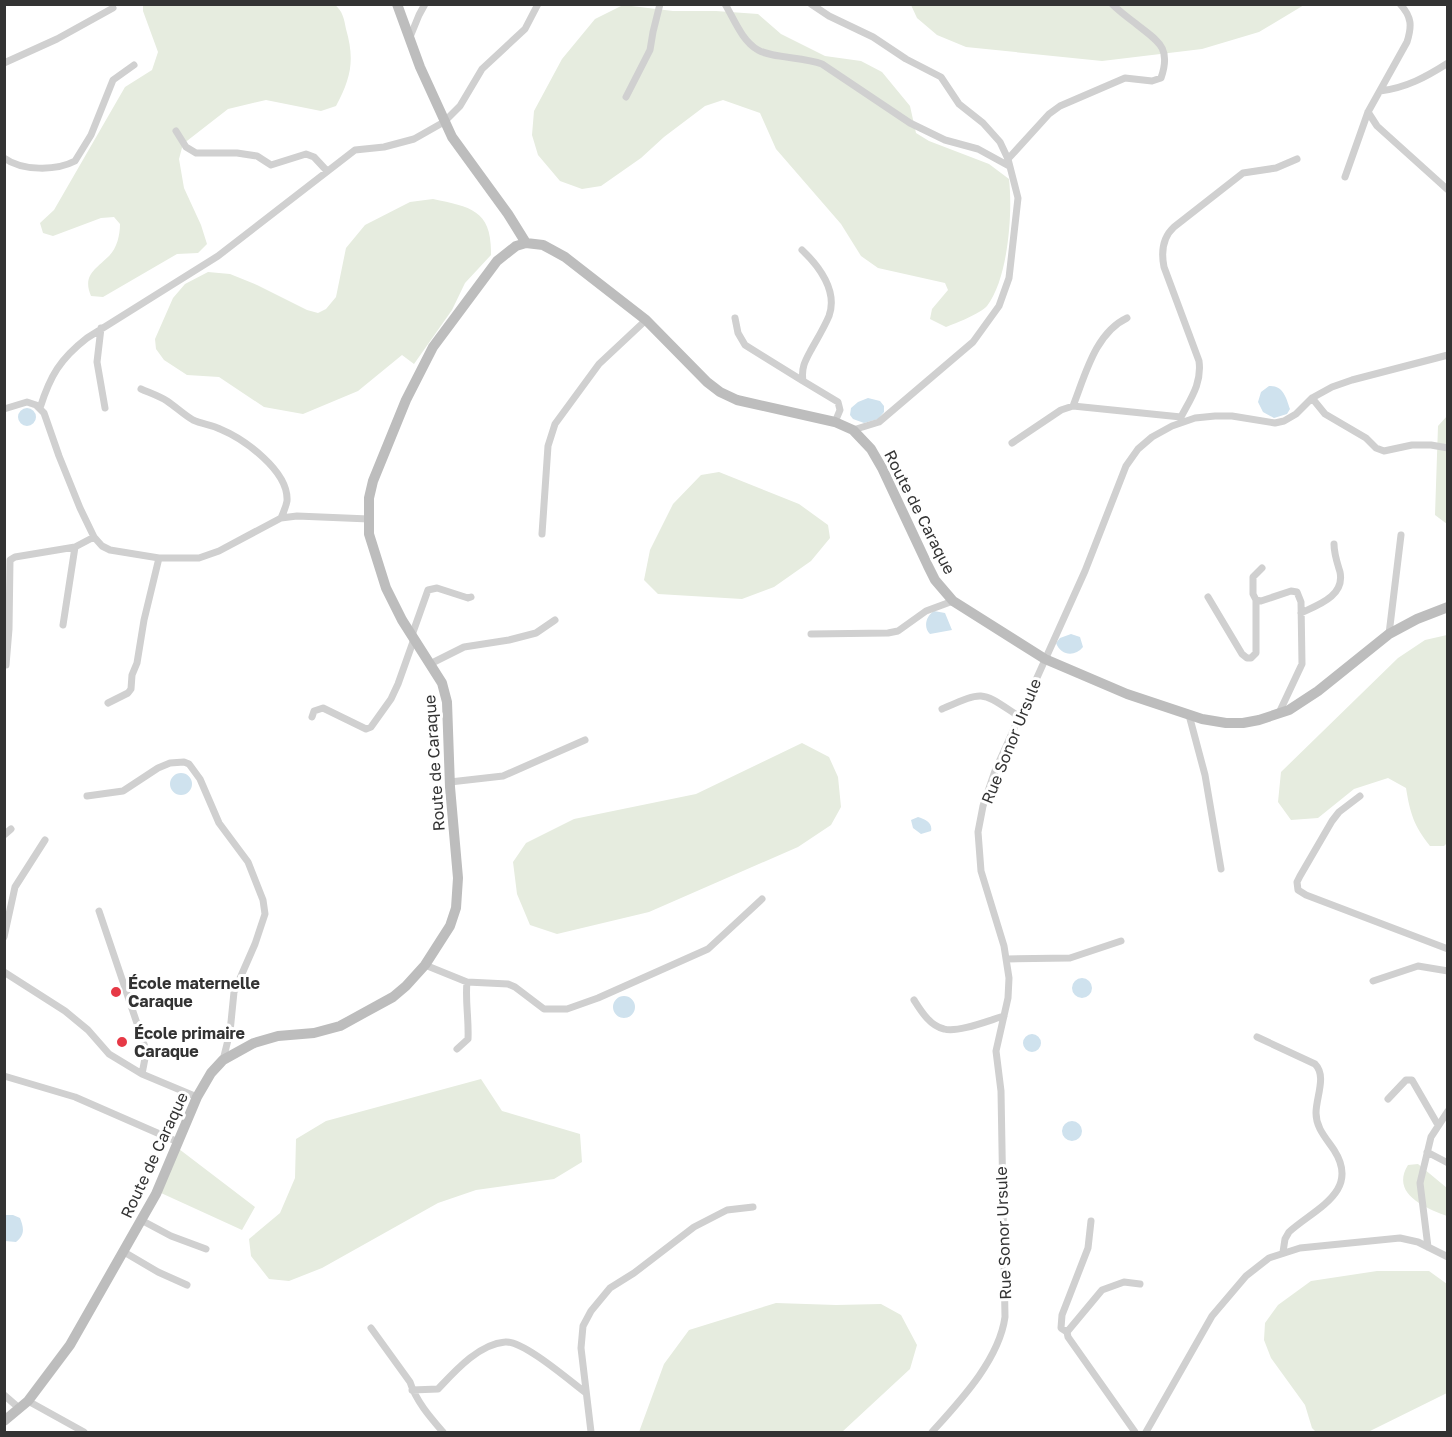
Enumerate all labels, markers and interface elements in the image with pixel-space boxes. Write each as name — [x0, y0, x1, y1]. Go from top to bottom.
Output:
street label: Route de Caraque — [880, 447, 960, 577]
street label: Rue Sonor Ursule — [977, 675, 1045, 807]
street label: Route de Caraque — [419, 694, 449, 832]
place label: École maternelle Caraque — [128, 973, 260, 1011]
marker: École maternelle Caraque — [109, 985, 123, 999]
place label: École primaire Caraque — [134, 1023, 245, 1061]
marker: École primaire Caraque — [115, 1035, 129, 1049]
street label: Route de Caraque — [116, 1089, 192, 1221]
street label: Rue Sonor Ursule — [991, 1166, 1015, 1300]

